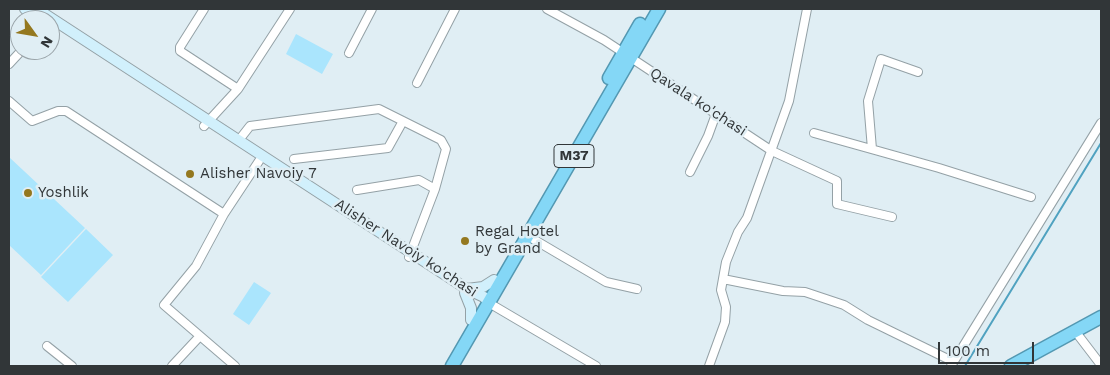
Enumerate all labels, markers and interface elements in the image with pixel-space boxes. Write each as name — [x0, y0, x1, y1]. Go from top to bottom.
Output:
north arrow — [10, 10, 60, 60]
text: N — [37, 34, 56, 51]
street label: Qavala ko'chasi — [646, 64, 750, 140]
road number: M37 — [554, 144, 594, 168]
place label: Alisher Navoiy 7 — [200, 165, 317, 183]
marker: Alisher Navoiy 7 — [184, 168, 196, 180]
place label: Yoshlik — [38, 184, 89, 202]
marker: Yoshlik — [22, 187, 34, 199]
street label: Alisher Navoiy ko'chasi — [331, 195, 481, 301]
place label: Regal Hotel by Grand — [475, 223, 559, 258]
marker: Regal Hotel by Grand — [459, 235, 471, 247]
scale bar — [940, 332, 1036, 364]
text: 100 m — [946, 342, 990, 360]

